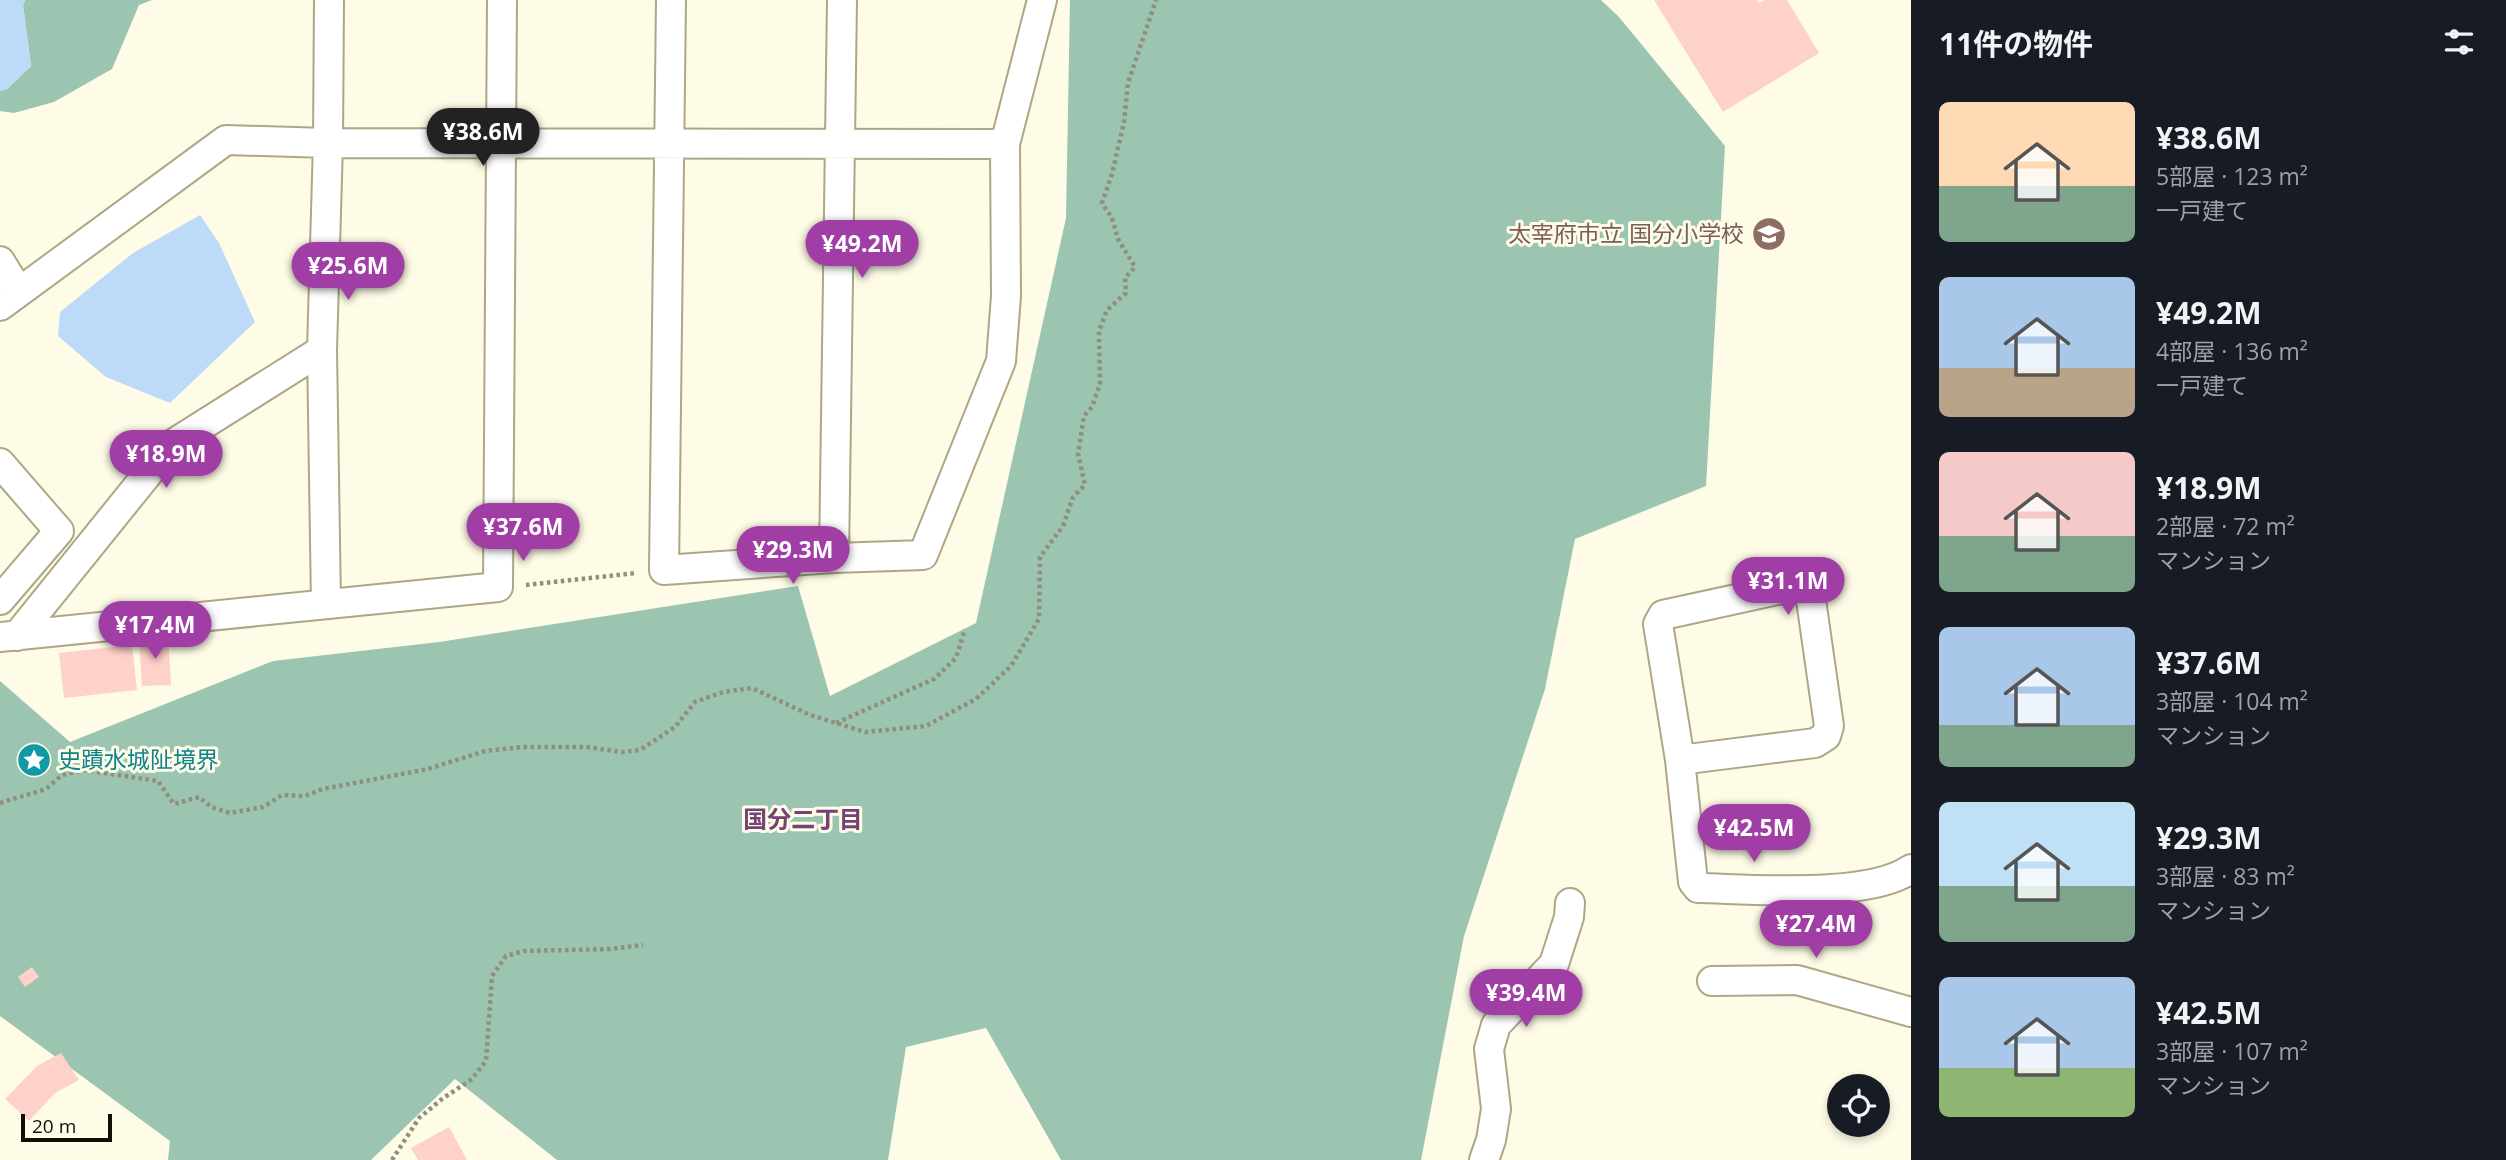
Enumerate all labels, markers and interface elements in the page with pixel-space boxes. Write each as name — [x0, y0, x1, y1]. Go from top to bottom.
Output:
text: 11件の物件 — [1939, 23, 2093, 64]
icon: filters — [2440, 23, 2478, 61]
pin: ¥38.6M — [426, 108, 540, 168]
text: ¥38.6M — [443, 115, 523, 147]
text: ¥38.6M — [2156, 117, 2261, 158]
icon: home — [1995, 130, 2079, 214]
text: 5部屋 · 123 m² — [2156, 160, 2308, 192]
text: 一戸建て — [2156, 194, 2248, 226]
school or university icon: 太宰府市立 国分小学校 — [1750, 215, 1788, 253]
place label: 太宰府市立 国分小学校 — [1508, 217, 1744, 249]
pin: ¥49.2M — [805, 220, 919, 280]
text: ¥49.2M — [822, 227, 902, 259]
pin: ¥25.6M — [291, 243, 405, 302]
text: ¥25.6M — [308, 249, 388, 281]
text: ¥49.2M — [2156, 292, 2261, 333]
icon: home — [1995, 305, 2079, 389]
text: 4部屋 · 136 m² — [2156, 335, 2308, 367]
text: 一戸建て — [2156, 369, 2248, 401]
pin: ¥18.9M — [109, 430, 223, 490]
text: ¥18.9M — [126, 437, 206, 469]
text: ¥18.9M — [2156, 467, 2261, 508]
icon: home — [1995, 480, 2079, 564]
pin: ¥37.6M — [466, 504, 580, 563]
text: ¥37.6M — [483, 510, 563, 542]
text: 2部屋 · 72 m² — [2156, 510, 2295, 542]
pin: ¥29.3M — [736, 526, 850, 586]
text: ¥29.3M — [753, 533, 833, 565]
text: マンション — [2156, 544, 2271, 576]
pin: ¥31.1M — [1731, 558, 1845, 617]
text: ¥31.1M — [1748, 564, 1828, 596]
pin: ¥17.4M — [98, 602, 212, 661]
text: ¥17.4M — [115, 608, 195, 640]
text: ¥37.6M — [2156, 642, 2261, 683]
icon: home — [1995, 655, 2079, 739]
text: 3部屋 · 104 m² — [2156, 685, 2308, 717]
text: マンション — [2156, 719, 2271, 751]
place icon: 史蹟水城阯境界 — [15, 741, 53, 779]
place label: 史蹟水城阯境界 — [58, 743, 219, 775]
district label: 国分二丁目 — [743, 802, 863, 835]
pin: ¥42.5M — [1697, 804, 1811, 864]
text: ¥42.5M — [1714, 811, 1794, 843]
text: ¥29.3M — [2156, 817, 2261, 858]
icon: home — [1995, 830, 2079, 914]
text: 3部屋 · 83 m² — [2156, 860, 2295, 892]
text: マンション — [2156, 894, 2271, 926]
pin: ¥27.4M — [1759, 900, 1873, 960]
text: ¥27.4M — [1776, 907, 1856, 939]
pin: ¥39.4M — [1469, 970, 1583, 1029]
text: ¥39.4M — [1486, 976, 1566, 1008]
text: ¥42.5M — [2156, 992, 2261, 1033]
icon: home — [1995, 1005, 2079, 1089]
text: 3部屋 · 107 m² — [2156, 1035, 2308, 1067]
text: マンション — [2156, 1069, 2271, 1101]
map controls — [1827, 1074, 1890, 1137]
button: locate — [1827, 1074, 1890, 1137]
scale bar — [21, 1111, 112, 1143]
text: 20 m — [32, 1113, 76, 1139]

